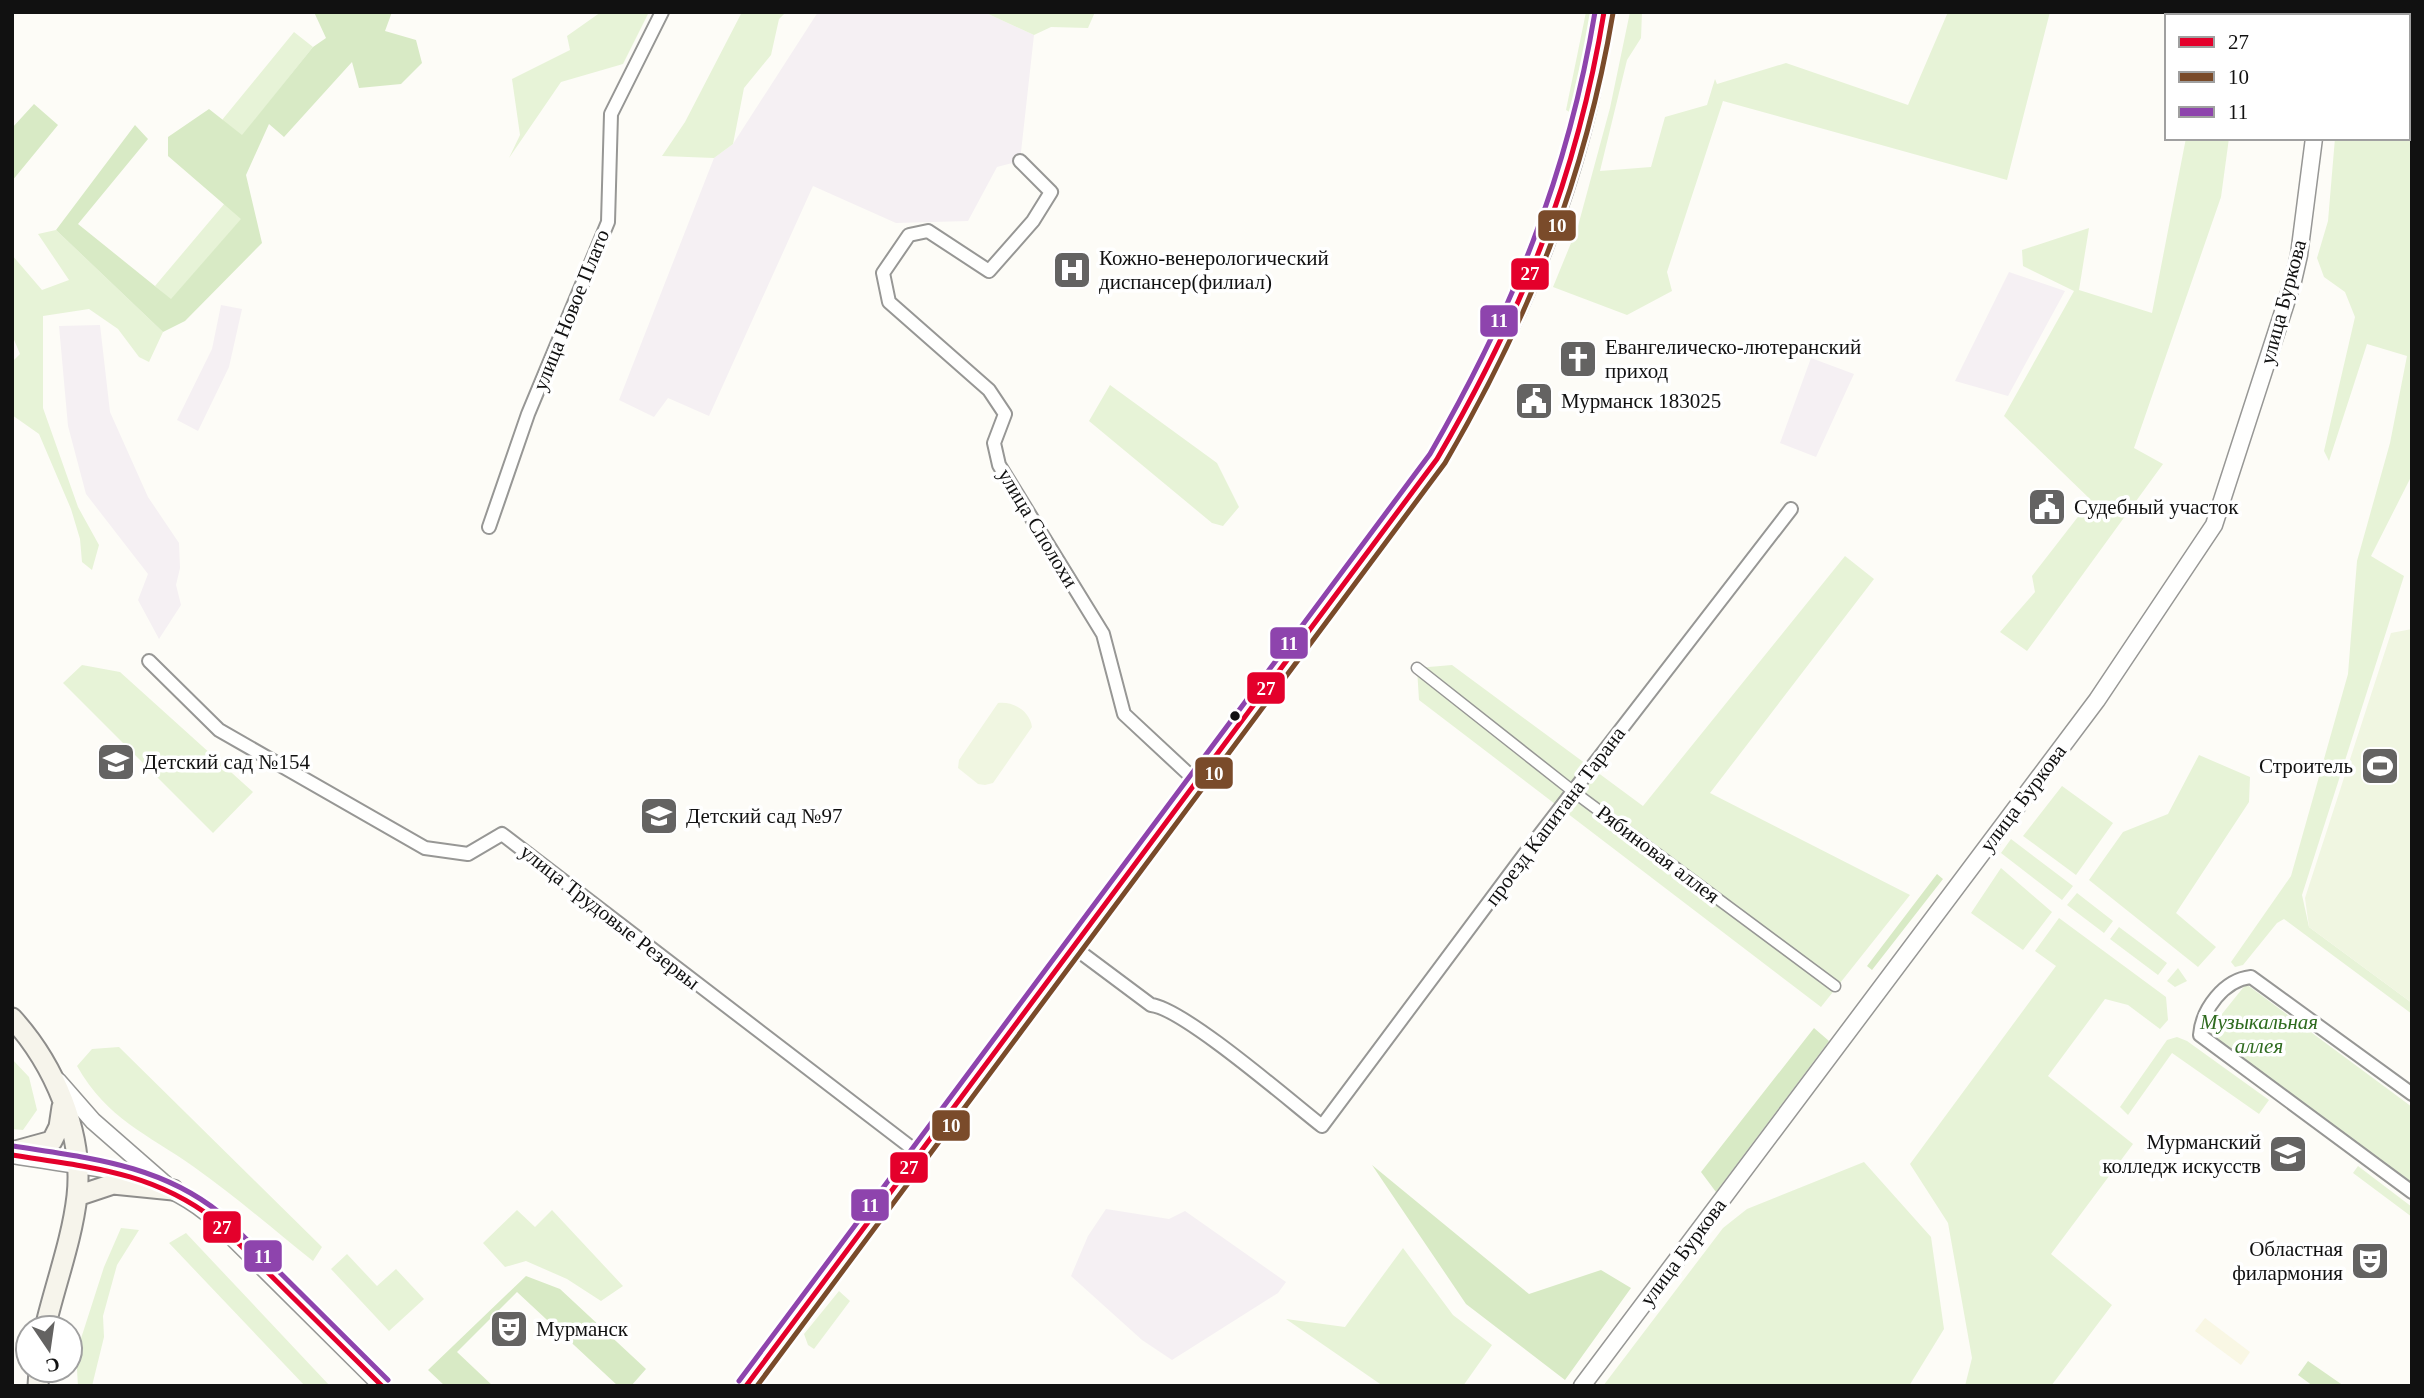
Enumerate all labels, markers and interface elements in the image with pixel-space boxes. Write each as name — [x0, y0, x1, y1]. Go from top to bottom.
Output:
legend — [2165, 14, 2410, 140]
text: 27 — [2228, 30, 2249, 54]
text: 10 — [2228, 65, 2249, 89]
text: 11 — [2228, 100, 2248, 124]
line badge: 10 — [1537, 209, 1577, 242]
text: 10 — [1548, 215, 1567, 236]
street label: улица Новое Плато — [528, 226, 614, 394]
street label: улица Буркова — [2255, 236, 2311, 367]
place label: Кожно-венерологический диспансер(филиал) — [1099, 246, 1329, 294]
hospital icon: Кожно-венерологический диспансер(филиал) — [1051, 249, 1093, 291]
line badge: 27 — [1510, 257, 1550, 291]
text: 27 — [1521, 263, 1540, 284]
line badge: 11 — [1479, 304, 1519, 338]
text: 11 — [1490, 310, 1508, 331]
place label: Евангелическо-лютеранский приход — [1605, 335, 1861, 383]
church icon: Евангелическо-лютеранский приход — [1557, 338, 1599, 380]
public building icon: Мурманск 183025 — [1513, 380, 1555, 422]
place label: Мурманск 183025 — [1561, 389, 1721, 413]
street label: улица Сполохи — [993, 464, 1083, 592]
public building icon: Судебный участок — [2026, 486, 2068, 528]
place label: Судебный участок — [2074, 495, 2239, 519]
line badge: 11 — [1269, 626, 1309, 660]
text: 11 — [1280, 633, 1298, 654]
line badge: 27 — [1246, 671, 1286, 705]
text: 27 — [1257, 678, 1276, 699]
unlabelled marker — [1228, 709, 1242, 723]
street label: проезд Капитана Тарана — [1480, 721, 1631, 910]
street label: улица Буркова — [1975, 739, 2072, 856]
school or university icon: Детский сад №154 — [95, 741, 137, 783]
sports icon: Строитель — [2359, 745, 2401, 787]
place label: Детский сад №154 — [143, 750, 310, 774]
place label: Строитель — [2259, 754, 2353, 778]
line badge: 10 — [1194, 756, 1234, 790]
text: 10 — [1205, 763, 1224, 784]
school or university icon: Детский сад №97 — [638, 795, 680, 837]
street label: Рябиновая аллея — [1592, 800, 1724, 908]
place label: Детский сад №97 — [686, 804, 842, 828]
street label: улица Трудовые Резервы — [515, 839, 705, 995]
park label: Музыкальная аллея — [2199, 1010, 2318, 1058]
line badge: 10 — [931, 1109, 971, 1142]
text: 10 — [942, 1115, 961, 1136]
place label: Мурманский колледж искусств — [2102, 1130, 2261, 1178]
school or university icon: Мурманский колледж искусств — [2267, 1133, 2309, 1175]
line badge: 27 — [889, 1151, 929, 1184]
text: 27 — [900, 1157, 919, 1178]
line badge: 11 — [850, 1188, 890, 1222]
street label: улица Буркова — [1635, 1193, 1732, 1310]
text: 11 — [861, 1195, 879, 1216]
line badge: 27 — [202, 1210, 242, 1244]
text: 27 — [213, 1217, 232, 1238]
place label: Областная филармония — [2232, 1237, 2343, 1285]
line badge: 11 — [243, 1239, 283, 1273]
theatre icon: Областная филармония — [2349, 1240, 2391, 1282]
text: 11 — [254, 1246, 272, 1267]
theatre icon: Мурманск — [488, 1308, 530, 1350]
north arrow — [14, 1314, 84, 1384]
place label: Мурманск — [536, 1317, 629, 1341]
text: С — [44, 1353, 62, 1377]

